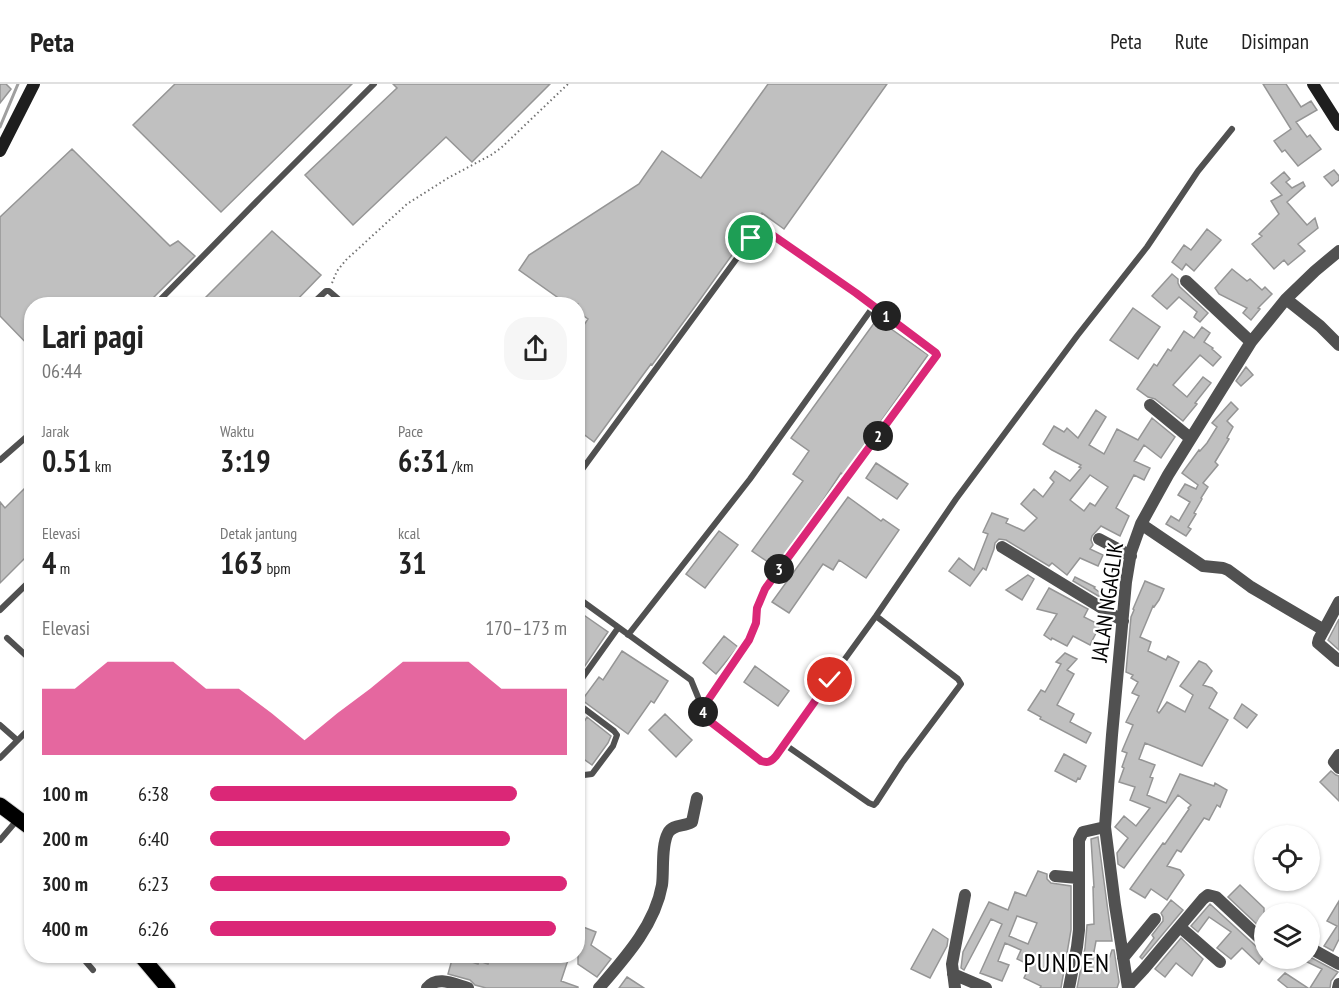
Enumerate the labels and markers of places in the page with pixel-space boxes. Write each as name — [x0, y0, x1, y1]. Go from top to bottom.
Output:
pin — [725, 212, 776, 263]
pin: 1 — [871, 301, 901, 331]
pin: 2 — [863, 421, 893, 451]
pin: 3 — [764, 554, 794, 584]
pin — [804, 654, 855, 705]
pin: 4 — [688, 697, 718, 727]

